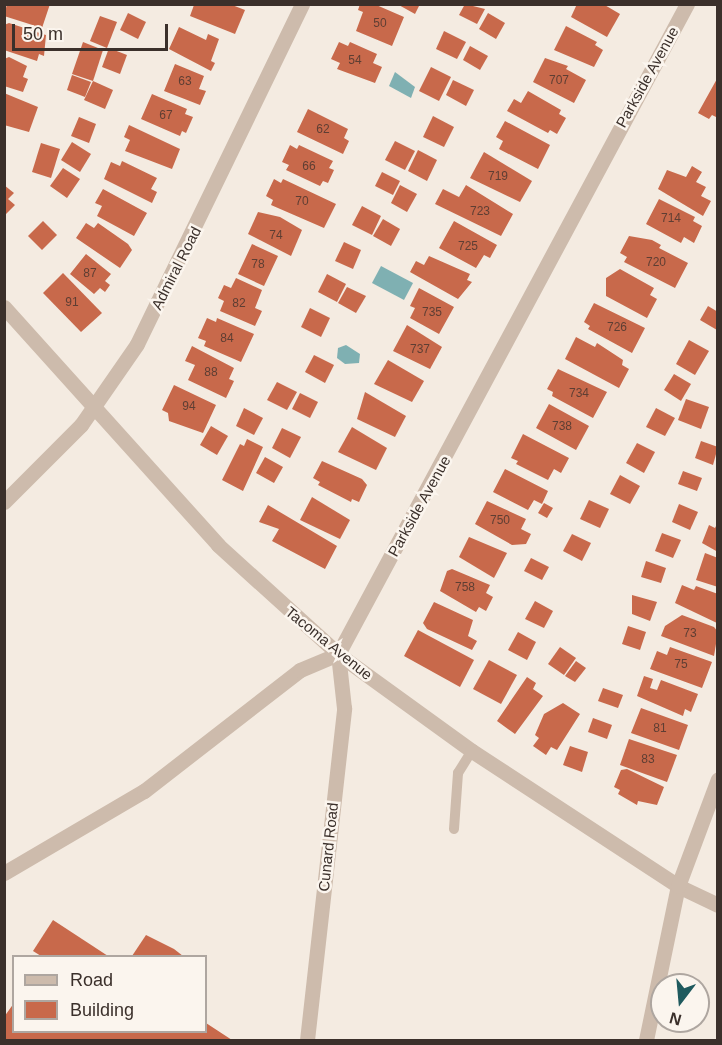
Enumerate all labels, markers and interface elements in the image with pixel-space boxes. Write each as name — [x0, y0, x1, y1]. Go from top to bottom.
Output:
scale bar — [15, 12, 171, 50]
house number: 50 — [373, 17, 387, 31]
street label: Parkside Avenue — [612, 23, 682, 131]
text: 50 m — [23, 24, 63, 44]
house number: 54 — [348, 54, 362, 68]
house number: 707 — [549, 74, 569, 88]
house number: 63 — [178, 75, 192, 89]
house number: 67 — [159, 109, 173, 123]
house number: 62 — [316, 123, 330, 137]
house number: 66 — [302, 160, 316, 174]
house number: 719 — [488, 170, 508, 184]
house number: 70 — [295, 195, 309, 209]
house number: 723 — [470, 205, 490, 219]
house number: 714 — [661, 212, 681, 226]
street label: Admiral Road — [147, 223, 205, 313]
house number: 74 — [269, 229, 283, 243]
house number: 725 — [458, 240, 478, 254]
house number: 720 — [646, 256, 666, 270]
house number: 78 — [251, 258, 265, 272]
house number: 87 — [83, 267, 97, 281]
house number: 91 — [65, 296, 79, 310]
house number: 82 — [232, 297, 246, 311]
house number: 735 — [422, 306, 442, 320]
house number: 726 — [607, 321, 627, 335]
house number: 84 — [220, 332, 234, 346]
house number: 737 — [410, 343, 430, 357]
house number: 88 — [204, 366, 218, 380]
house number: 734 — [569, 387, 589, 401]
house number: 94 — [182, 400, 196, 414]
house number: 738 — [552, 420, 572, 434]
street label: Parkside Avenue — [384, 452, 454, 560]
house number: 750 — [490, 514, 510, 528]
house number: 758 — [455, 581, 475, 595]
street label: Tacoma Avenue — [282, 602, 376, 684]
house number: 73 — [683, 627, 697, 641]
house number: 75 — [674, 658, 688, 672]
house number: 81 — [653, 722, 667, 736]
house number: 83 — [641, 753, 655, 767]
street label: Cunard Road — [314, 802, 342, 892]
legend — [12, 955, 207, 1033]
text: Road — [70, 970, 113, 990]
north arrow — [650, 973, 710, 1033]
text: Building — [70, 1000, 134, 1020]
text: N — [668, 1009, 683, 1029]

